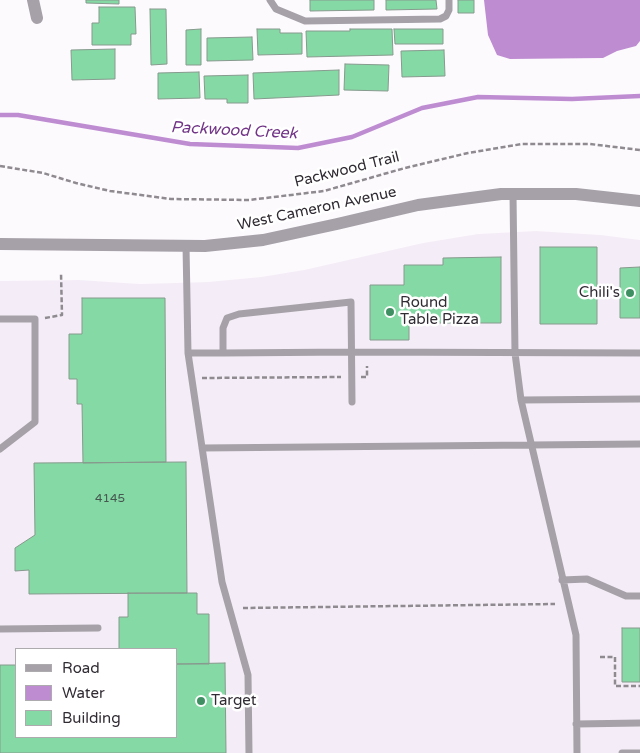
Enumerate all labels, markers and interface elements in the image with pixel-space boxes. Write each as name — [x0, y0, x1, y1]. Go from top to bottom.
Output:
water label: Packwood Creek — [170, 118, 298, 144]
street label: Packwood Trail — [293, 148, 401, 192]
street label: West Cameron Avenue — [236, 183, 398, 235]
place label: Chili's — [579, 284, 620, 302]
marker: Chili's — [624, 287, 636, 299]
place label: Round Table Pizza — [400, 294, 479, 329]
marker: Round Table Pizza — [384, 306, 396, 318]
house number: 4145 — [95, 492, 125, 506]
legend — [15, 648, 178, 738]
text: Road — [62, 659, 100, 677]
text: Water — [62, 684, 105, 702]
place label: Target — [211, 692, 257, 710]
marker: Target — [195, 695, 207, 707]
text: Building — [62, 709, 121, 727]

